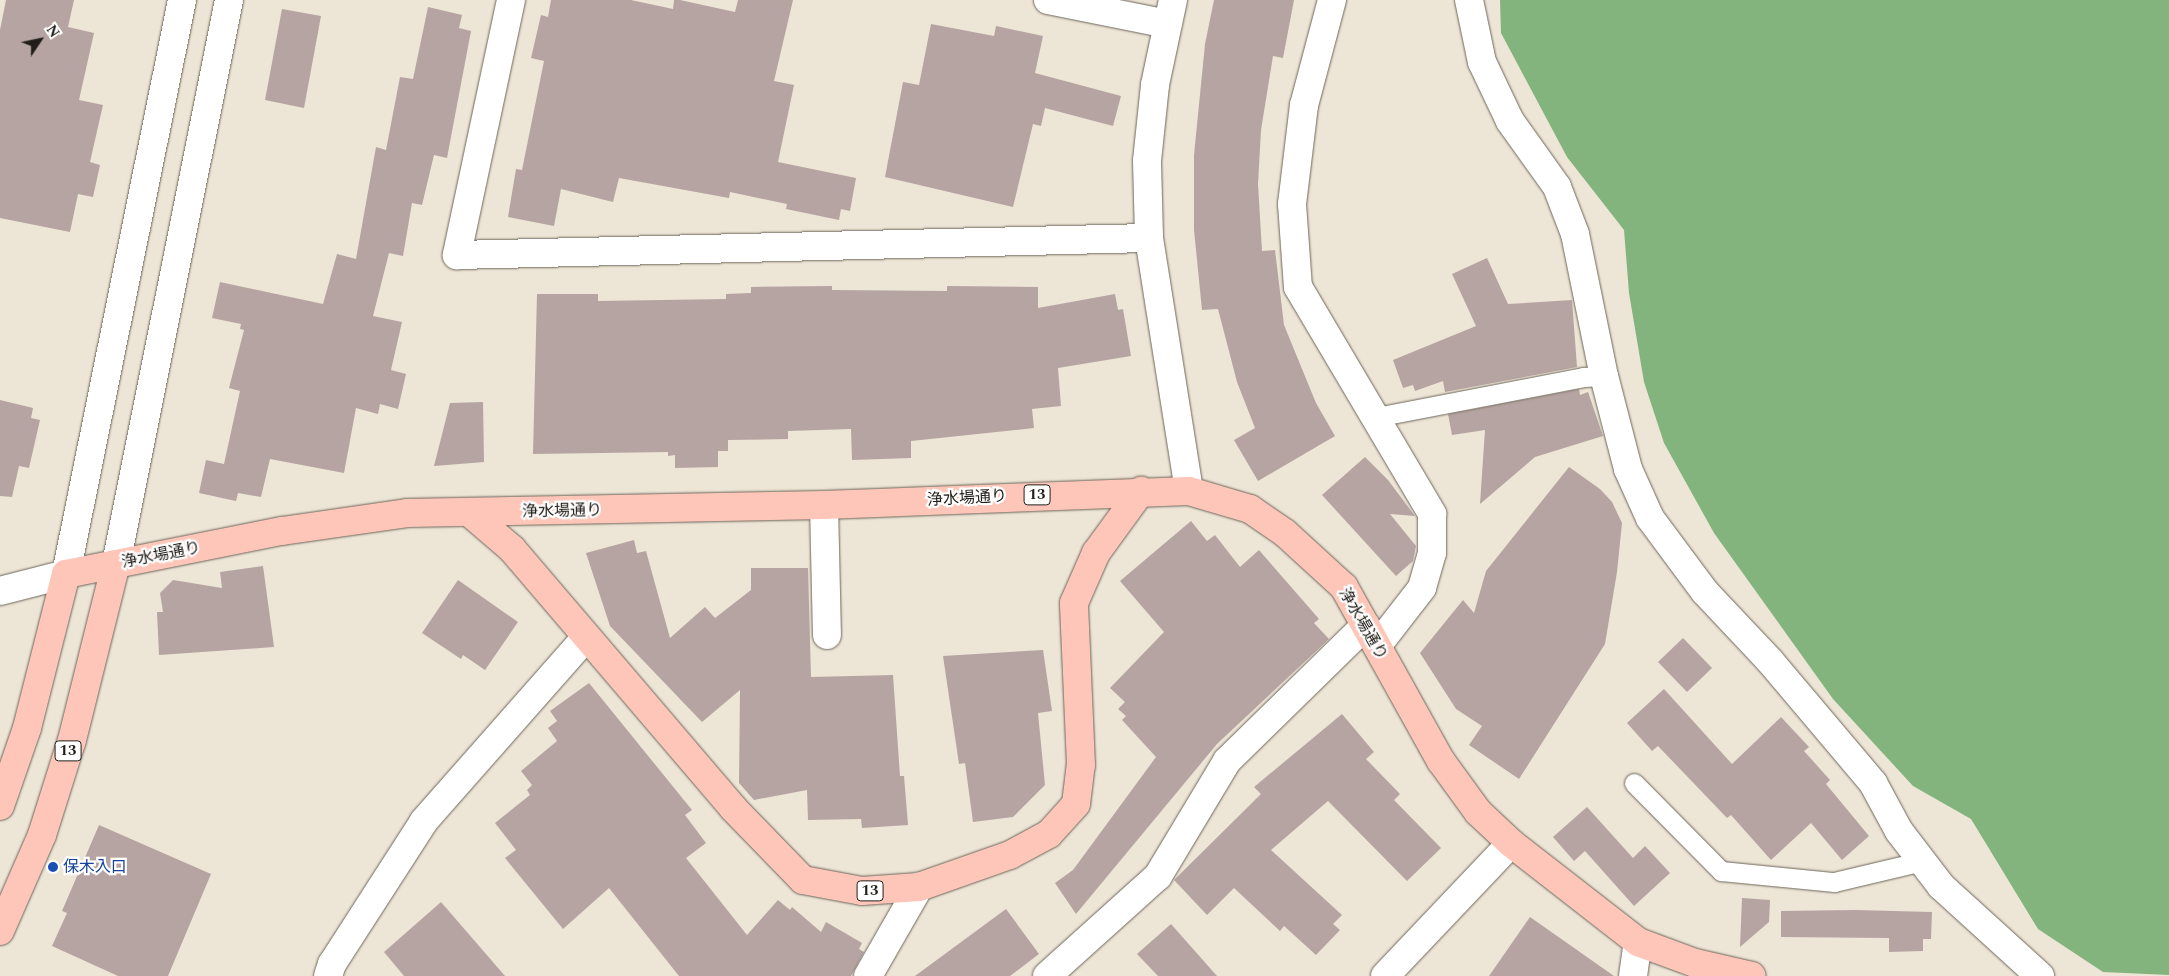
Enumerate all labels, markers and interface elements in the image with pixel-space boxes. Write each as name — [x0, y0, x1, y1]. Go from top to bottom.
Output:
north arrow — [15, 15, 65, 65]
text: N — [41, 21, 65, 42]
road number: 13 — [1023, 482, 1051, 508]
street label: 浄水場通り — [927, 486, 1007, 510]
street label: 浄水場通り — [522, 501, 602, 521]
street label: 浄水場通り — [120, 538, 202, 572]
street label: 浄水場通り — [1335, 585, 1391, 663]
road number: 13 — [54, 738, 82, 764]
place label: 保木入口 — [63, 857, 127, 877]
marker: 保木入口 — [47, 861, 59, 873]
road number: 13 — [856, 878, 884, 904]

